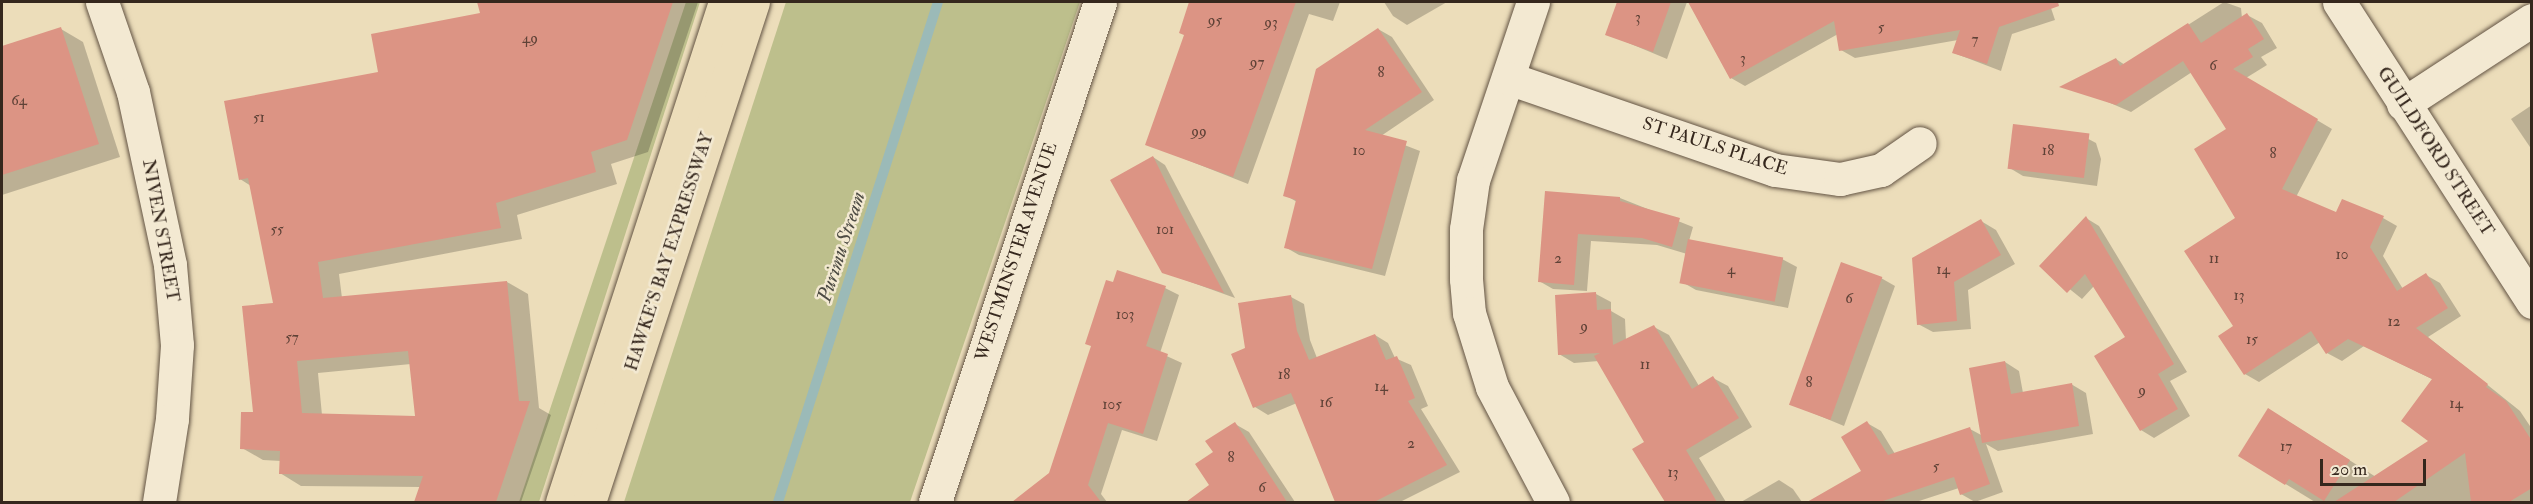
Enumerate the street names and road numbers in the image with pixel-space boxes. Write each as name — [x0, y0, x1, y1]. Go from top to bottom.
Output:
street label: GUILDFORD STREET — [2372, 63, 2498, 241]
street label: ST PAULS PLACE — [1640, 113, 1790, 181]
street label: HAWKE'S BAY EXPRESSWAY — [621, 130, 719, 374]
street label: WESTMINSTER AVENUE — [971, 140, 1063, 364]
street label: NIVEN STREET — [137, 158, 183, 304]

